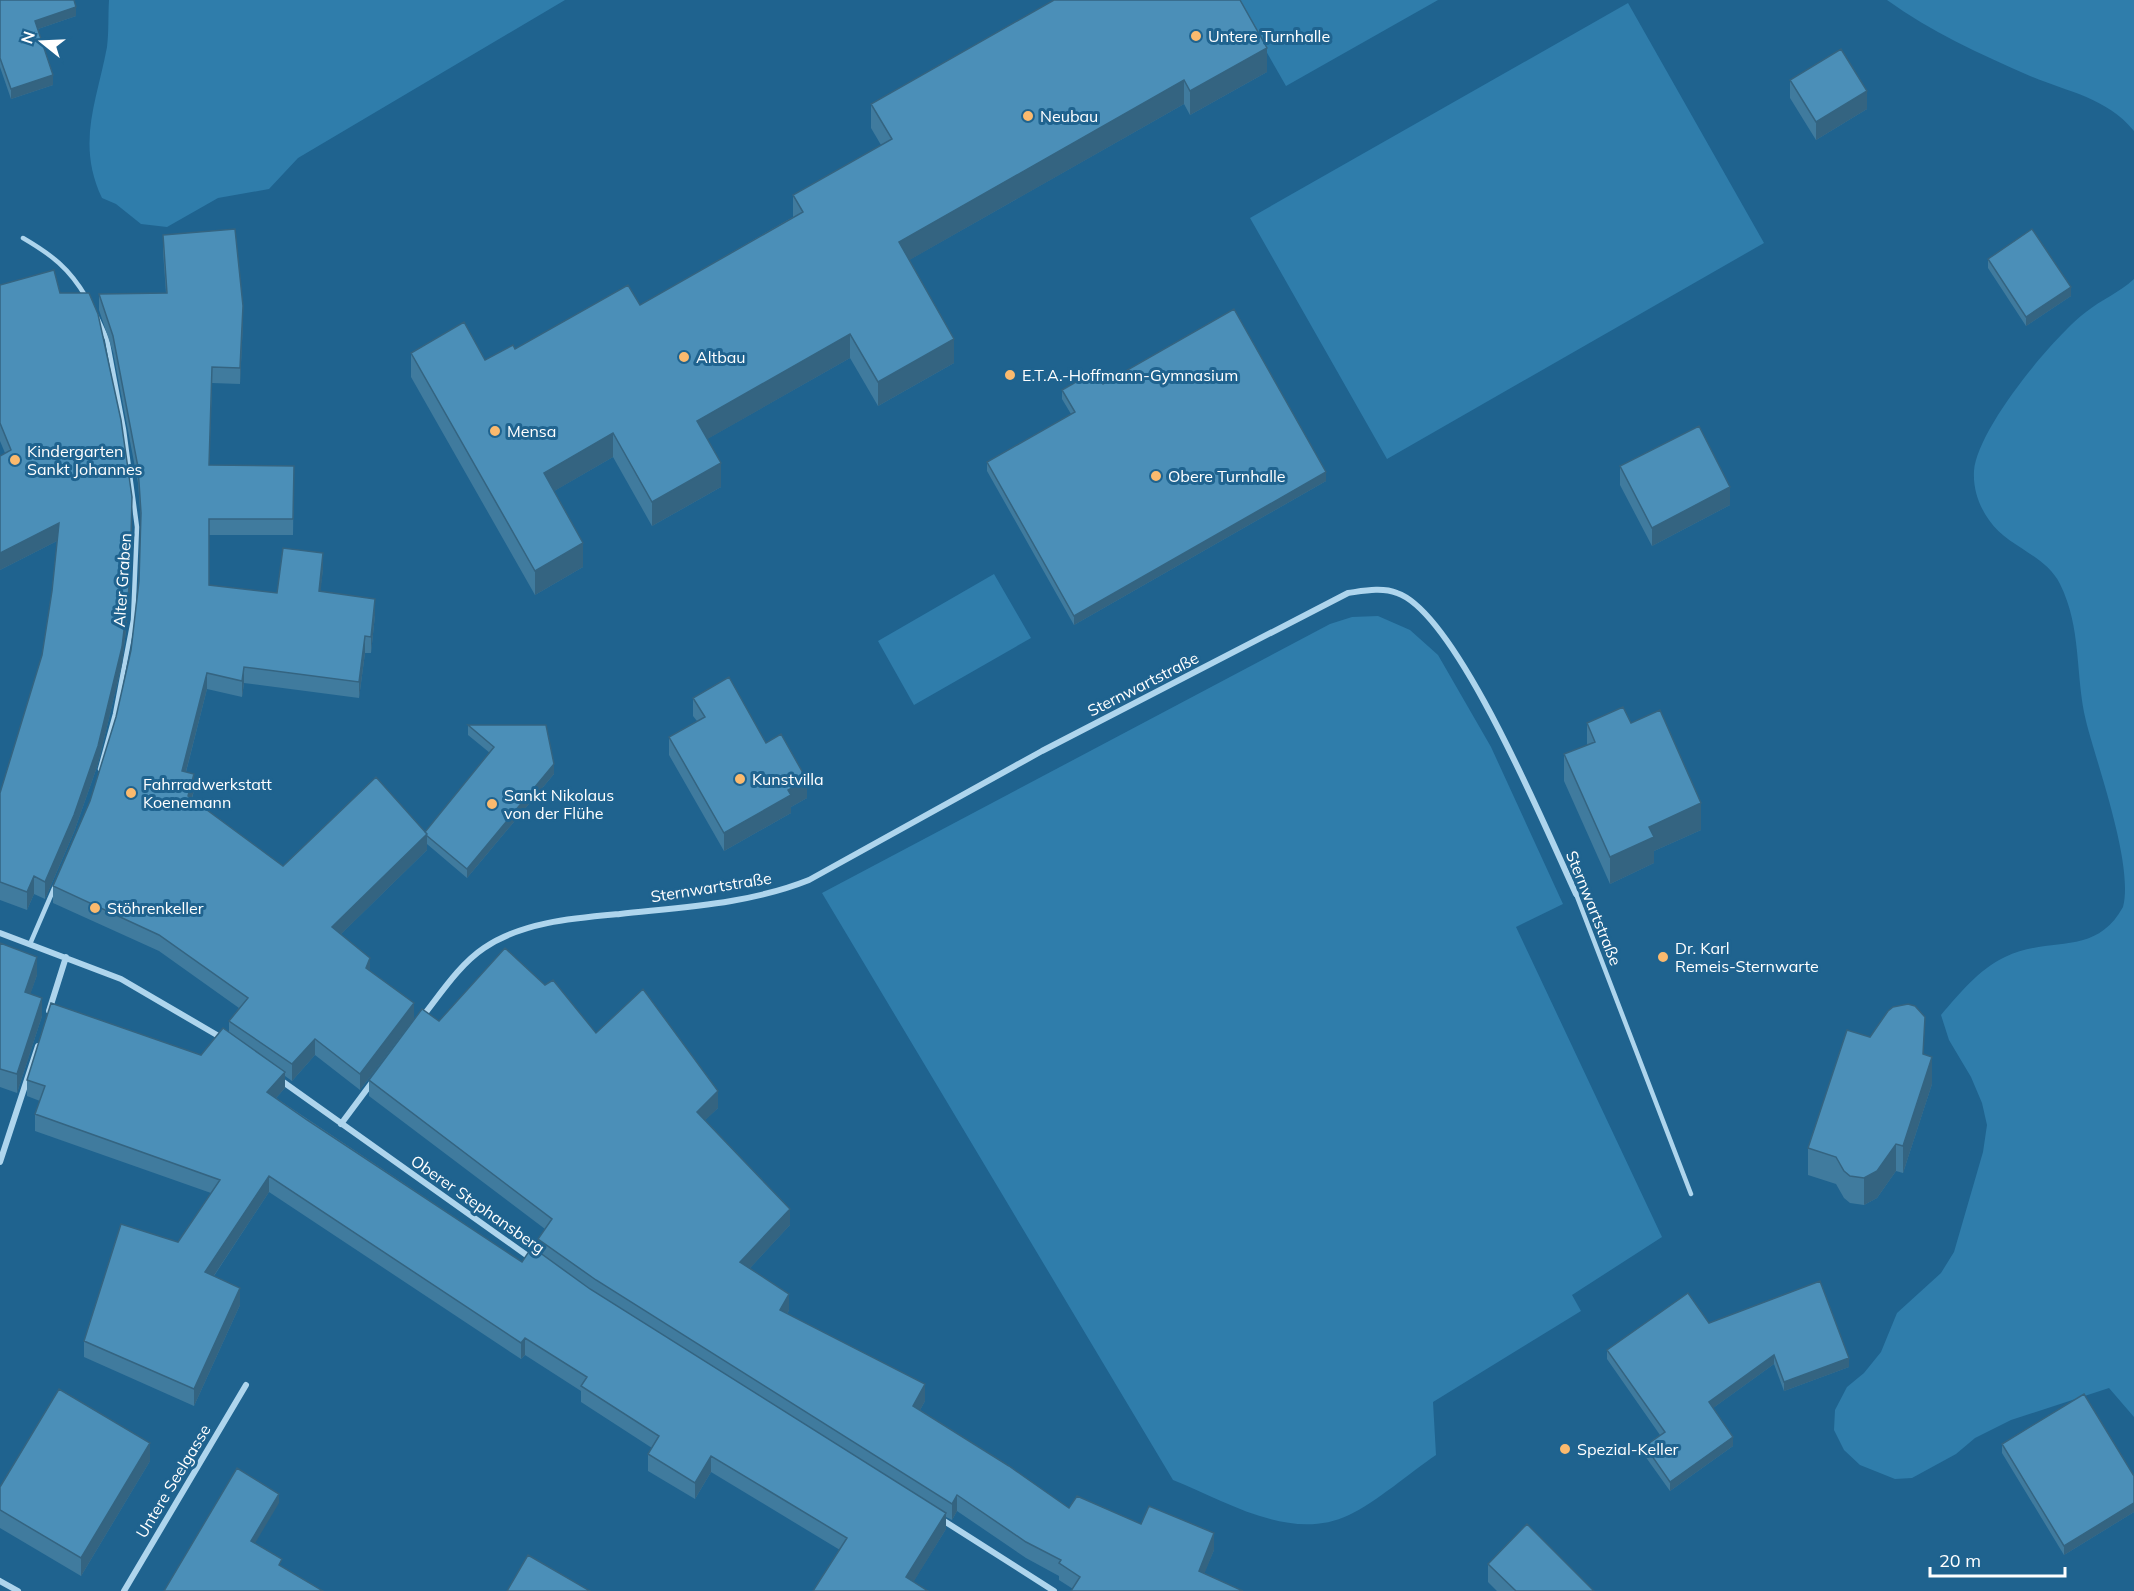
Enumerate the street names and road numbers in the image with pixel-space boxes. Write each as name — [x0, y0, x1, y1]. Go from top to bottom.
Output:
street label: Alter Graben — [109, 532, 135, 628]
street label: Sternwartstraße — [1084, 647, 1202, 721]
street label: Sternwartstraße — [1562, 848, 1626, 968]
street label: Sternwartstraße — [649, 868, 773, 906]
street label: Oberer Stephansberg — [407, 1150, 549, 1258]
street label: Untere Seelgasse — [131, 1421, 215, 1541]

